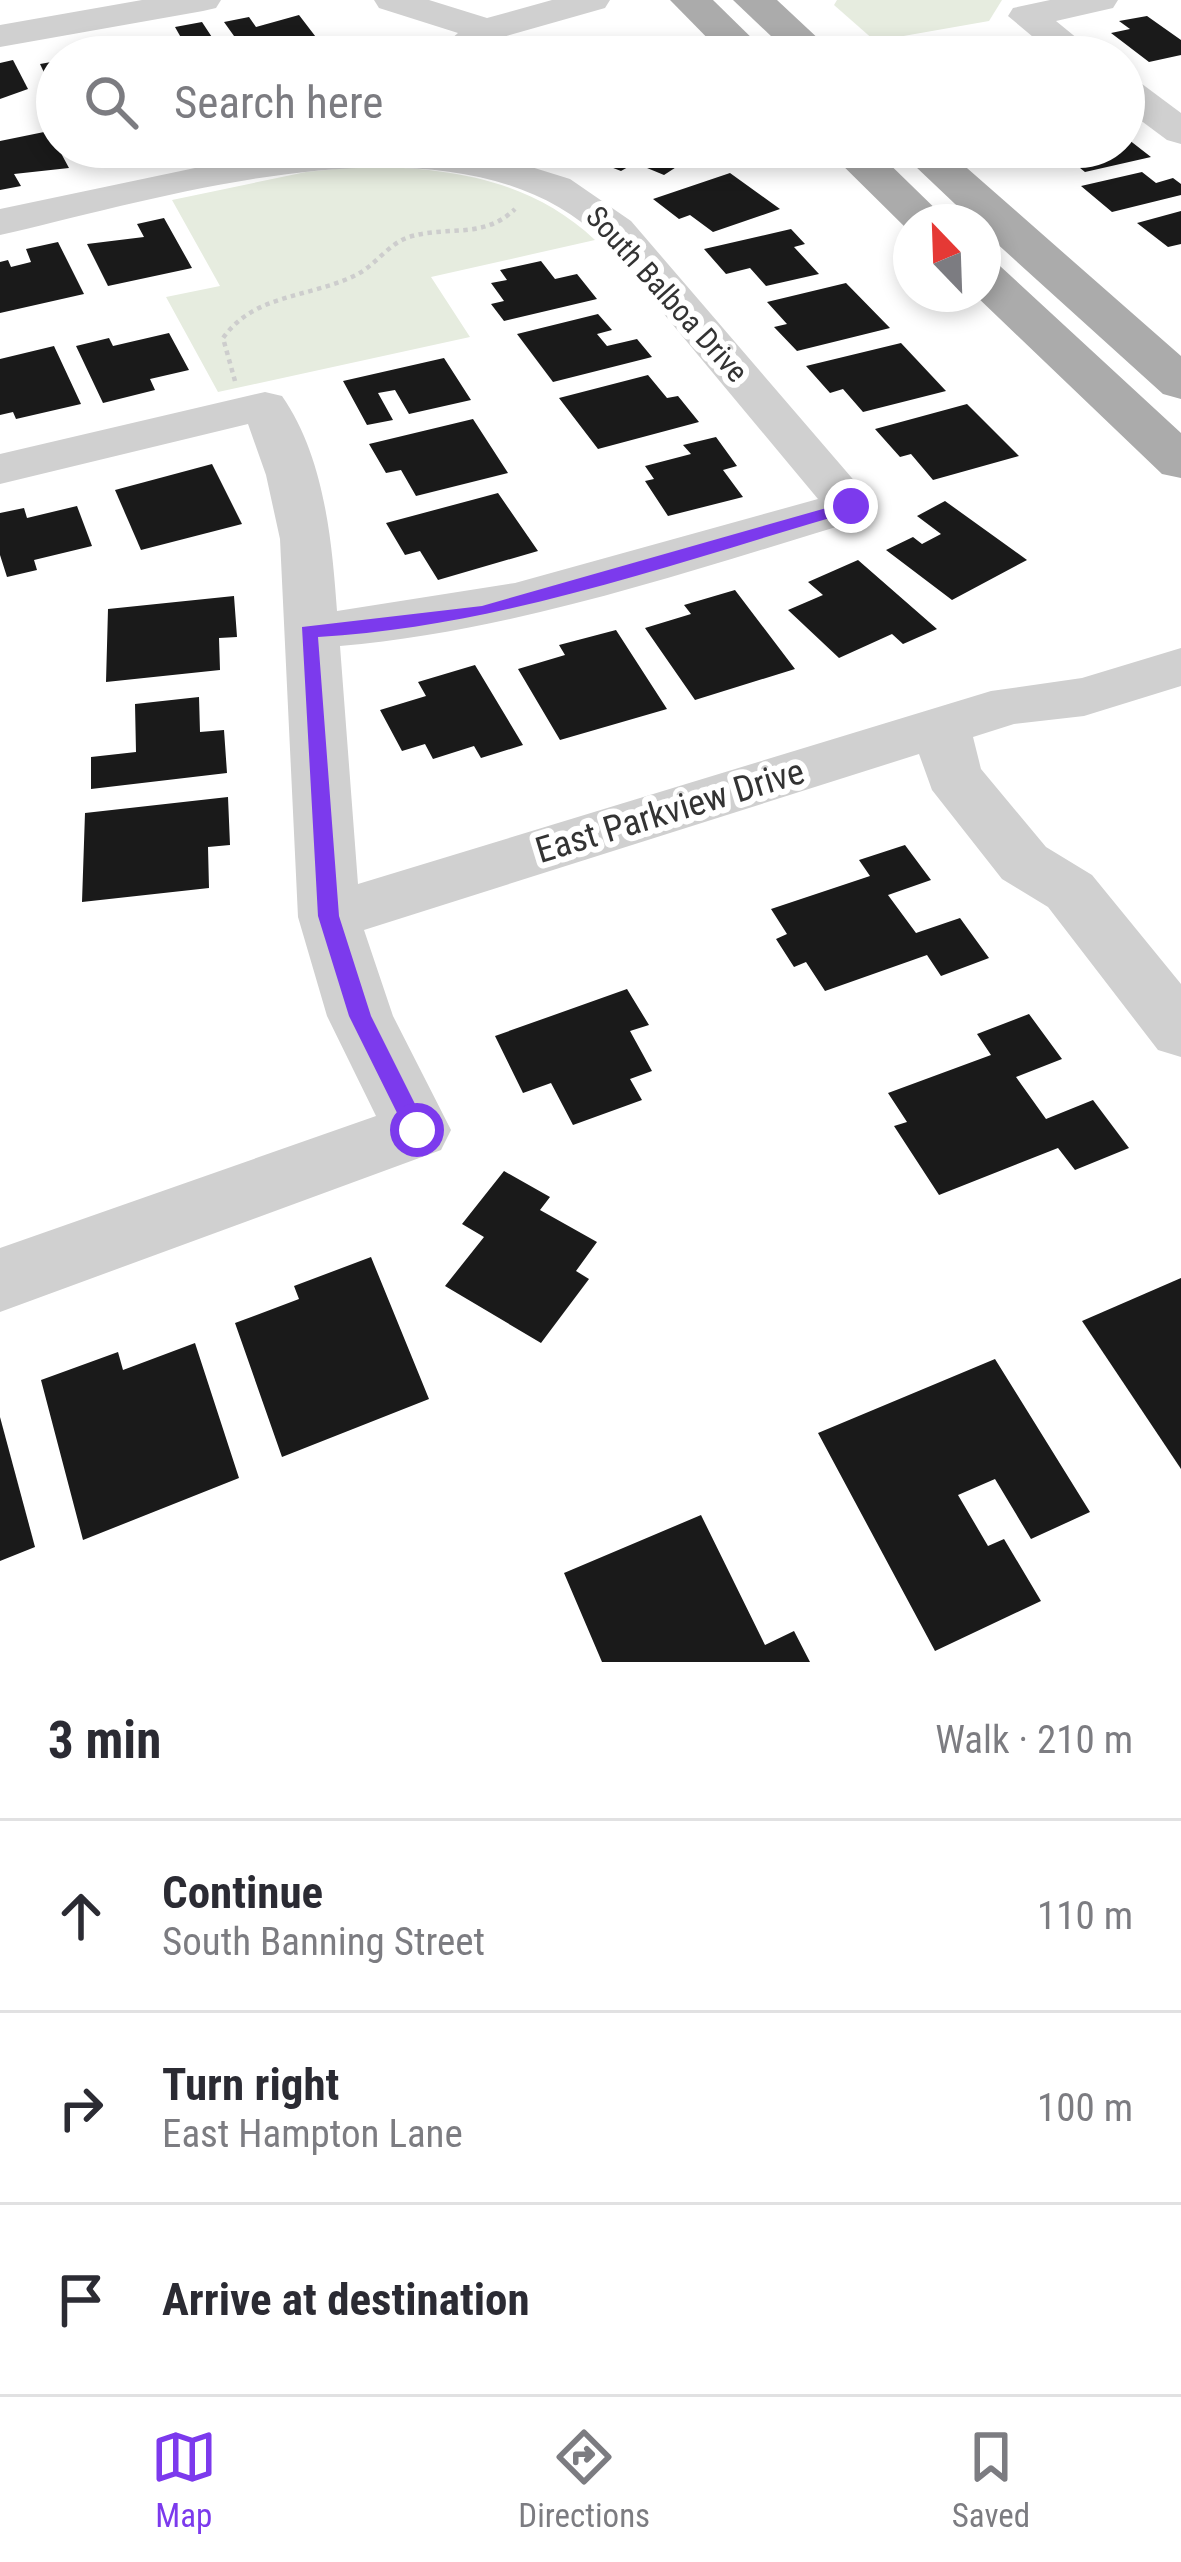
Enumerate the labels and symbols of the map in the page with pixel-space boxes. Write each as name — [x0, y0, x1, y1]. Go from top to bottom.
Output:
street label: South Balboa Drive — [579, 199, 755, 389]
north arrow — [893, 204, 1001, 312]
route end — [824, 479, 878, 533]
street label: East Parkview Drive — [531, 750, 809, 872]
route start — [390, 1103, 444, 1157]

